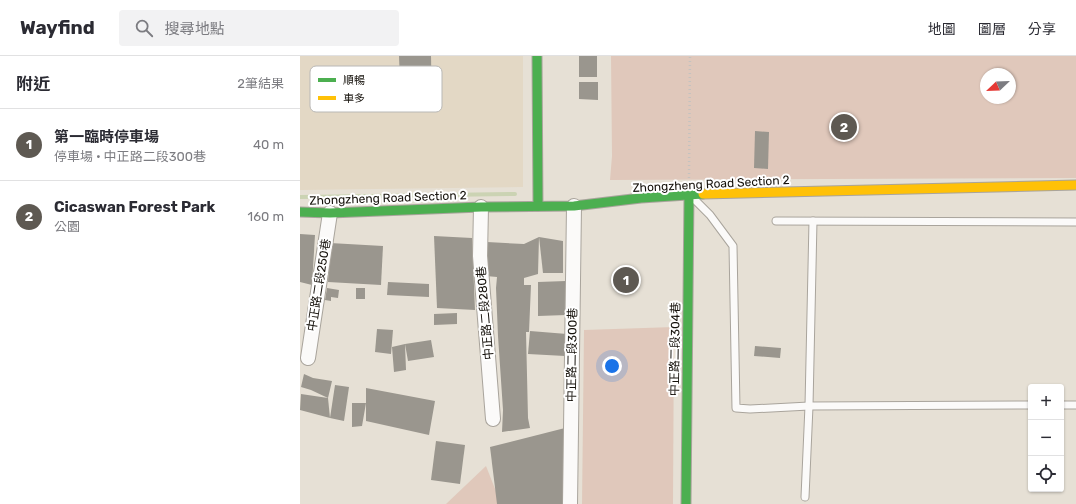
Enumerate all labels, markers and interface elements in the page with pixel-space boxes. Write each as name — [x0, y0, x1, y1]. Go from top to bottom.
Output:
search box — [119, 10, 399, 46]
text: Wayfind — [20, 16, 95, 39]
icon: search — [133, 17, 155, 39]
text: 搜尋地點 — [165, 20, 225, 38]
text: 地圖 — [928, 21, 956, 38]
text: 圖層 — [978, 21, 1006, 38]
text: 分享 — [1028, 21, 1056, 38]
legend — [310, 66, 442, 112]
north arrow — [980, 68, 1016, 104]
text: 附近 — [16, 74, 50, 94]
text: 順暢 — [343, 74, 365, 87]
text: 2筆結果 — [237, 76, 284, 91]
text: 車多 — [343, 92, 365, 105]
pin: 2 — [831, 112, 857, 142]
text: 第一臨時停車場 — [54, 128, 159, 146]
text: 1 — [26, 137, 32, 152]
text: 40 m — [253, 137, 284, 152]
text: 停車場 · 中正路二段300巷 — [54, 149, 206, 164]
street label: Zhongzheng Road Section 2 — [632, 173, 790, 195]
street label: Zhongzheng Road Section 2 — [309, 188, 467, 208]
text: Cicaswan Forest Park — [54, 198, 215, 216]
text: 2 — [25, 209, 33, 224]
text: 160 m — [248, 209, 284, 224]
text: 公園 — [54, 219, 80, 234]
street label: 中正路二段250巷 — [305, 238, 333, 332]
street label: 中正路二段280巷 — [474, 265, 496, 361]
pin: 1 — [613, 265, 639, 295]
street label: 中正路二段304巷 — [667, 302, 683, 396]
street label: 中正路二段300巷 — [564, 308, 580, 402]
your location — [602, 356, 622, 376]
map controls — [1028, 384, 1064, 492]
button: + — [1028, 384, 1064, 420]
button: − — [1028, 420, 1064, 456]
button: locate — [1028, 456, 1064, 492]

